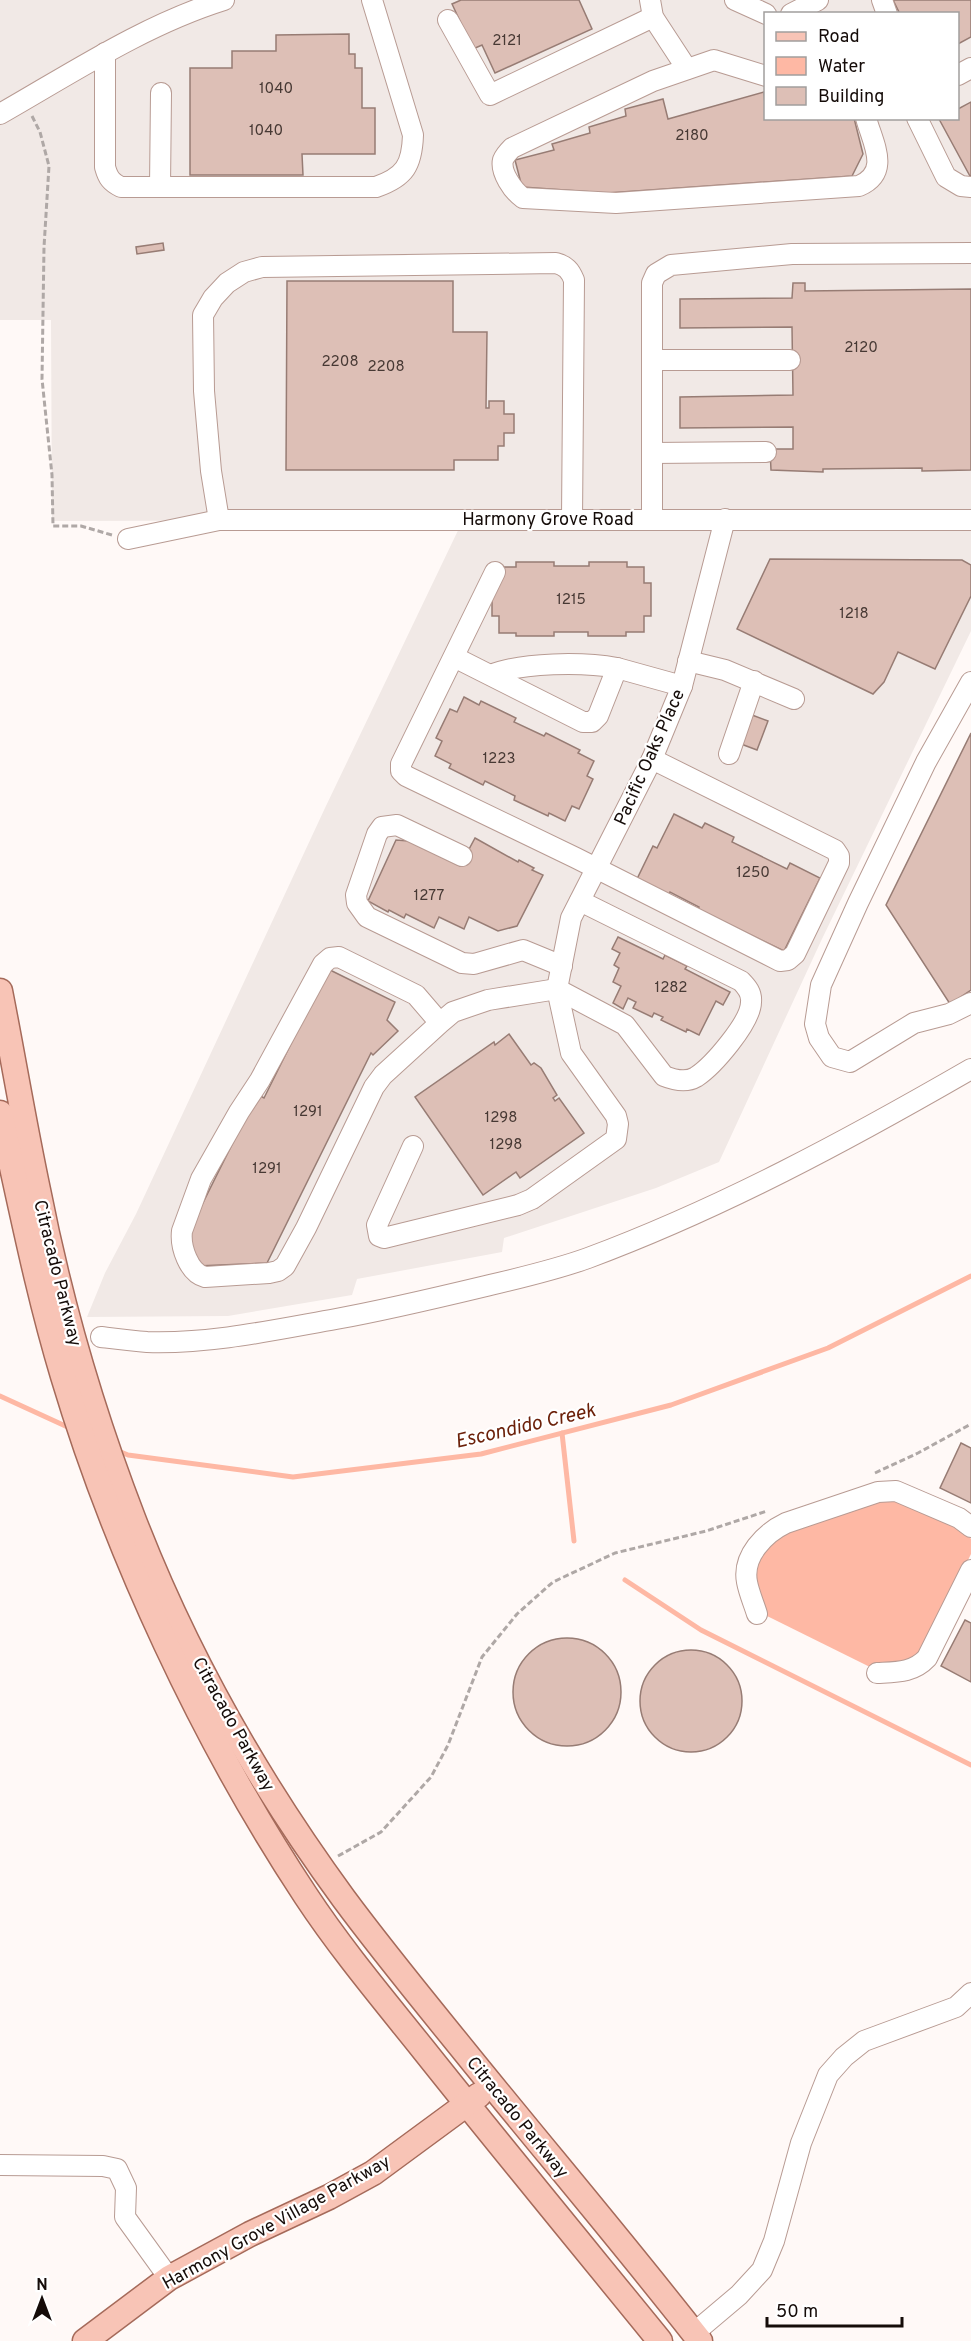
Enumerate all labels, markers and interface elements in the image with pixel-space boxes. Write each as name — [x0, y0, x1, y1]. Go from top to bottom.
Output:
legend — [764, 12, 959, 120]
text: Road — [818, 26, 860, 49]
house number: 2121 — [492, 32, 522, 51]
text: Water — [818, 56, 865, 79]
house number: 1040 — [259, 80, 293, 99]
text: Building — [818, 86, 884, 109]
house number: 1040 — [249, 122, 283, 141]
house number: 2180 — [675, 127, 709, 146]
house number: 2120 — [844, 339, 878, 358]
house number: 2208 — [321, 353, 359, 372]
house number: 2208 — [367, 358, 405, 377]
street label: Harmony Grove Road — [462, 509, 634, 532]
house number: 1215 — [556, 591, 586, 610]
house number: 1218 — [839, 605, 869, 624]
street label: Pacific Oaks Place — [610, 686, 691, 829]
house number: 1223 — [483, 750, 516, 769]
house number: 1250 — [736, 864, 770, 883]
house number: 1277 — [414, 887, 445, 906]
house number: 1282 — [655, 979, 687, 998]
house number: 1291 — [293, 1103, 323, 1122]
house number: 1298 — [485, 1109, 517, 1128]
house number: 1298 — [490, 1136, 522, 1155]
house number: 1291 — [252, 1160, 282, 1179]
street label: Citracado Parkway — [27, 1198, 86, 1349]
water label: Escondido Creek — [453, 1398, 599, 1456]
street label: Citracado Parkway — [186, 1653, 279, 1796]
street label: Citracado Parkway — [461, 2052, 573, 2184]
street label: Harmony Grove Village Parkway — [159, 2151, 395, 2296]
north arrow — [12, 2269, 72, 2329]
text: N — [36, 2276, 48, 2296]
scale bar — [767, 2290, 902, 2328]
text: 50 m — [776, 2301, 818, 2324]

